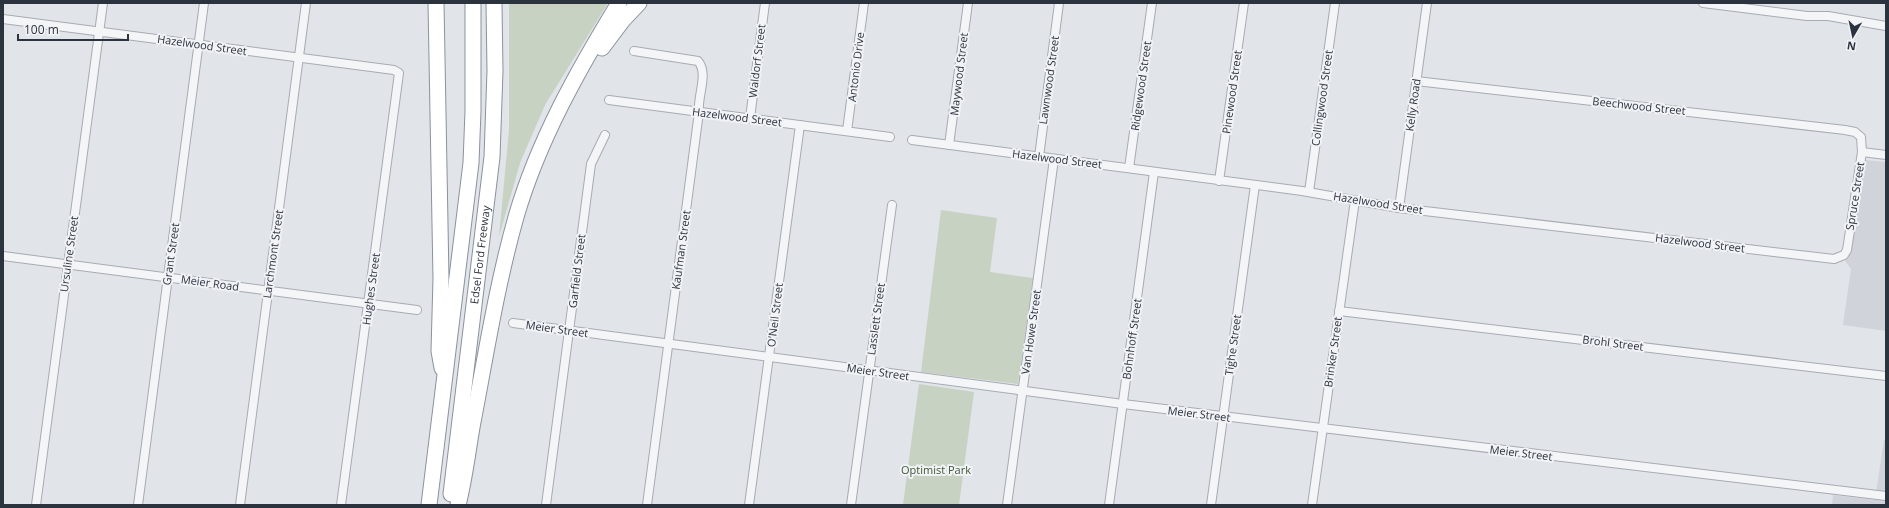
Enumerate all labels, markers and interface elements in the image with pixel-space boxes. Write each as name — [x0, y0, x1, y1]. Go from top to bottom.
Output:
scale bar — [18, 16, 128, 42]
north arrow — [1833, 16, 1873, 56]
text: 100 m — [24, 21, 59, 38]
street label: Waldorf Street — [745, 23, 768, 99]
street label: Hazelwood Street — [156, 31, 248, 58]
street label: Antonio Drive — [844, 31, 867, 103]
street label: Maywood Street — [946, 31, 971, 116]
street label: Lawnwood Street — [1035, 35, 1062, 125]
text: N — [1846, 38, 1857, 54]
street label: Ridgewood Street — [1127, 40, 1154, 132]
street label: Pinewood Street — [1218, 49, 1245, 135]
street label: Collingwood Street — [1307, 49, 1336, 147]
street label: Kelly Road — [1401, 78, 1424, 132]
street label: Beechwood Street — [1592, 93, 1686, 118]
street label: Hazelwood Street — [691, 104, 783, 129]
street label: Hazelwood Street — [1011, 146, 1103, 171]
street label: Spruce Street — [1842, 161, 1867, 231]
street label: Hazelwood Street — [1332, 188, 1424, 217]
street label: Edsel Ford Freeway — [466, 204, 493, 305]
street label: Larchmont Street — [259, 209, 286, 299]
street label: Kaufman Street — [668, 209, 694, 291]
street label: Ursuline Street — [56, 215, 81, 293]
street label: Grant Street — [159, 222, 182, 286]
street label: Hazelwood Street — [1654, 230, 1746, 255]
street label: Garfield Street — [565, 233, 588, 309]
street label: Hughes Street — [358, 252, 383, 326]
street label: Meier Road — [180, 271, 240, 294]
street label: O'Neil Street — [763, 282, 786, 348]
street label: Lasslett Street — [863, 282, 888, 356]
street label: Van Howe Street — [1017, 289, 1044, 375]
street label: Bohnhoff Street — [1118, 297, 1145, 380]
street label: Tighe Street — [1221, 313, 1244, 376]
street label: Brinker Street — [1320, 316, 1345, 388]
street label: Meier Street — [525, 317, 589, 340]
street label: Brohl Street — [1582, 331, 1644, 354]
street label: Meier Street — [846, 360, 910, 383]
street label: Meier Street — [1167, 402, 1231, 425]
street label: Meier Street — [1489, 441, 1553, 464]
park label: Optimist Park — [901, 462, 971, 477]

